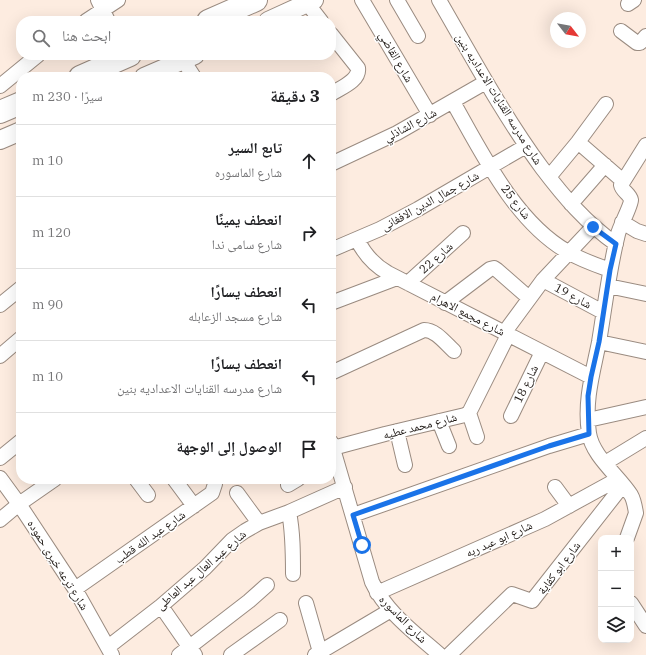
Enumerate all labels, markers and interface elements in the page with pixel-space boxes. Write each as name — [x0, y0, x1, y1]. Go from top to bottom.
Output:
north arrow — [550, 12, 586, 48]
search box — [16, 16, 336, 60]
text: ابحث هنا — [62, 26, 111, 45]
icon: search — [30, 27, 52, 49]
street label: شارع القاضي — [373, 29, 417, 87]
street label: شارع مدرسه القنايات الاعداديه بنين — [452, 30, 546, 168]
text: 3 دقيقة — [270, 85, 320, 107]
text: سيرًا · 230 m — [32, 88, 103, 105]
street label: شارع الشاذلي — [381, 104, 440, 147]
text: تابع السير — [228, 138, 282, 157]
icon: ahead — [298, 150, 320, 172]
text: 10 m — [32, 152, 63, 169]
text: شارع الماسوره — [215, 164, 282, 181]
street label: شارع جمال الدين الافغانى — [378, 167, 482, 235]
street label: شارع 25 — [497, 181, 535, 223]
text: انعطف يمينًا — [215, 210, 282, 229]
route end — [584, 218, 602, 236]
icon: right — [298, 222, 320, 244]
text: 120 m — [32, 224, 71, 241]
text: شارع سامى ندا — [212, 236, 282, 253]
street label: شارع 22 — [416, 239, 456, 277]
street label: شارع 19 — [552, 280, 595, 312]
text: انعطف يسارًا — [211, 282, 282, 301]
street label: شارع مجمع الاهرام — [428, 288, 508, 340]
icon: left — [298, 294, 320, 316]
text: 90 m — [32, 296, 63, 313]
text: شارع مسجد الزعابله — [188, 308, 282, 325]
text: انعطف يسارًا — [211, 354, 282, 373]
street label: شارع 18 — [510, 362, 542, 405]
icon: left — [298, 366, 320, 388]
text: 10 m — [32, 368, 63, 385]
text: شارع مدرسه القنايات الاعداديه بنين — [117, 380, 282, 397]
street label: شارع محمد عطيه — [381, 409, 459, 443]
text: الوصول إلى الوجهة — [176, 437, 282, 456]
icon: arrive — [298, 438, 320, 460]
street label: شارع عبد الله قطب — [112, 507, 188, 567]
street label: شارع ترعه خيرى حموده — [24, 517, 92, 613]
street label: شارع ابو عبد ربه — [463, 517, 535, 561]
street label: شارع عبد العال عبد العاطى — [153, 526, 250, 614]
map controls — [598, 535, 634, 643]
button: + — [598, 535, 634, 571]
route start — [353, 536, 371, 554]
street label: شارع ابو كفاية — [534, 538, 584, 598]
button: − — [598, 571, 634, 607]
street label: شارع الماسوره — [375, 591, 431, 647]
button: layers — [598, 607, 634, 643]

